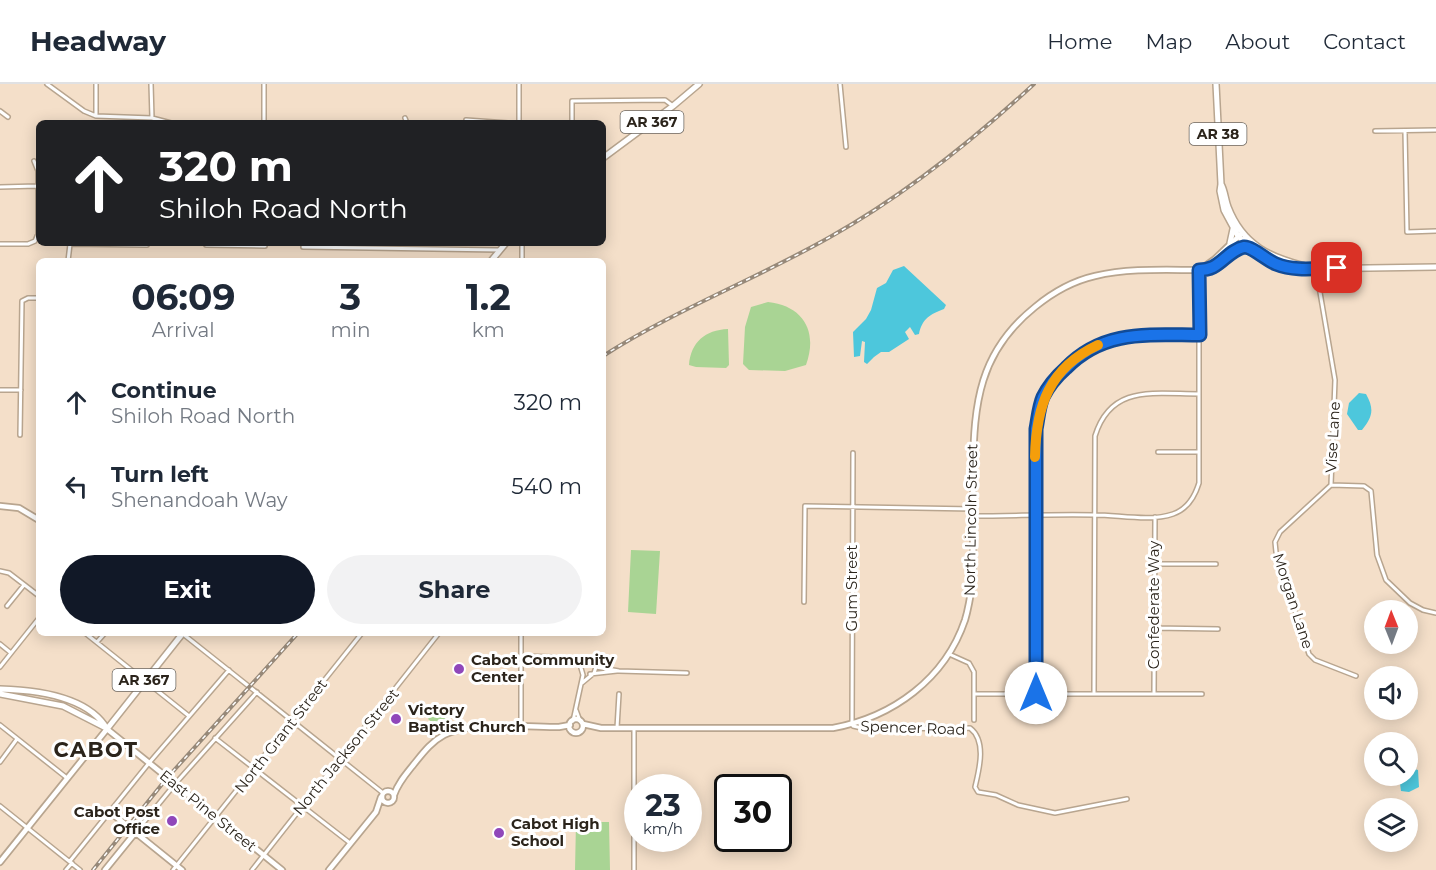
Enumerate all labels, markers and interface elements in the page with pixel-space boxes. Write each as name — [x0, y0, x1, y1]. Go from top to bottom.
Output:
text: Headway — [30, 24, 166, 58]
text: Home — [1047, 29, 1112, 54]
text: Map — [1145, 29, 1192, 54]
text: About — [1225, 29, 1290, 54]
text: Contact — [1323, 29, 1406, 54]
road number: AR 367 — [620, 111, 684, 133]
road number: AR 38 — [1190, 123, 1246, 145]
text: 320 m — [159, 140, 293, 192]
icon: ahead — [60, 144, 138, 222]
text: Shiloh Road North — [159, 192, 408, 225]
pin — [1311, 242, 1362, 293]
icon: arrive — [1320, 251, 1353, 284]
text: 06:09 — [131, 275, 235, 319]
text: 3 — [340, 275, 361, 319]
text: 1.2 — [466, 275, 511, 319]
text: Arrival — [152, 318, 215, 342]
text: min — [330, 318, 371, 342]
text: km — [472, 318, 505, 342]
text: Continue — [111, 377, 217, 404]
icon: ahead — [60, 386, 93, 419]
text: 320 m — [514, 389, 582, 416]
street label: Vise Lane — [1321, 401, 1344, 473]
text: Shiloh Road North — [111, 404, 295, 428]
street label: North Lincoln Street — [960, 444, 981, 596]
text: Turn left — [111, 461, 209, 488]
icon: left — [60, 470, 93, 503]
text: 540 m — [511, 473, 582, 500]
text: Shenandoah Way — [111, 488, 288, 512]
street label: Confederate Way — [1144, 540, 1163, 669]
street label: Gum Street — [842, 545, 861, 631]
street label: Morgan Lane — [1269, 551, 1318, 651]
button: Exit — [60, 555, 315, 624]
button: Share — [327, 555, 582, 624]
north arrow — [1364, 600, 1418, 654]
map controls — [1364, 600, 1418, 852]
place label: Cabot Community Center — [471, 650, 615, 686]
position arrow — [1004, 661, 1068, 725]
marker: Cabot Community Center — [452, 662, 466, 676]
button: sound — [1364, 666, 1418, 720]
road number: AR 367 — [112, 669, 176, 691]
street label: North Grant Street — [230, 675, 331, 796]
street label: North Jackson Street — [289, 684, 403, 819]
place label: Victory Baptist Church — [407, 700, 526, 736]
marker: Victory Baptist Church — [389, 712, 403, 726]
street label: Spencer Road — [860, 716, 966, 739]
button: search — [1364, 732, 1418, 786]
district label: CABOT — [53, 737, 139, 762]
street label: East Pine Street — [156, 766, 261, 856]
speed limit sign: 30 — [714, 774, 792, 852]
text: 23 — [645, 787, 681, 824]
button: layers — [1364, 798, 1418, 852]
place label: Cabot Post Office — [74, 802, 160, 838]
marker: Cabot Post Office — [165, 814, 179, 828]
place label: Cabot High School — [511, 814, 600, 850]
text: km/h — [643, 819, 683, 838]
marker: Cabot High School — [492, 826, 506, 840]

